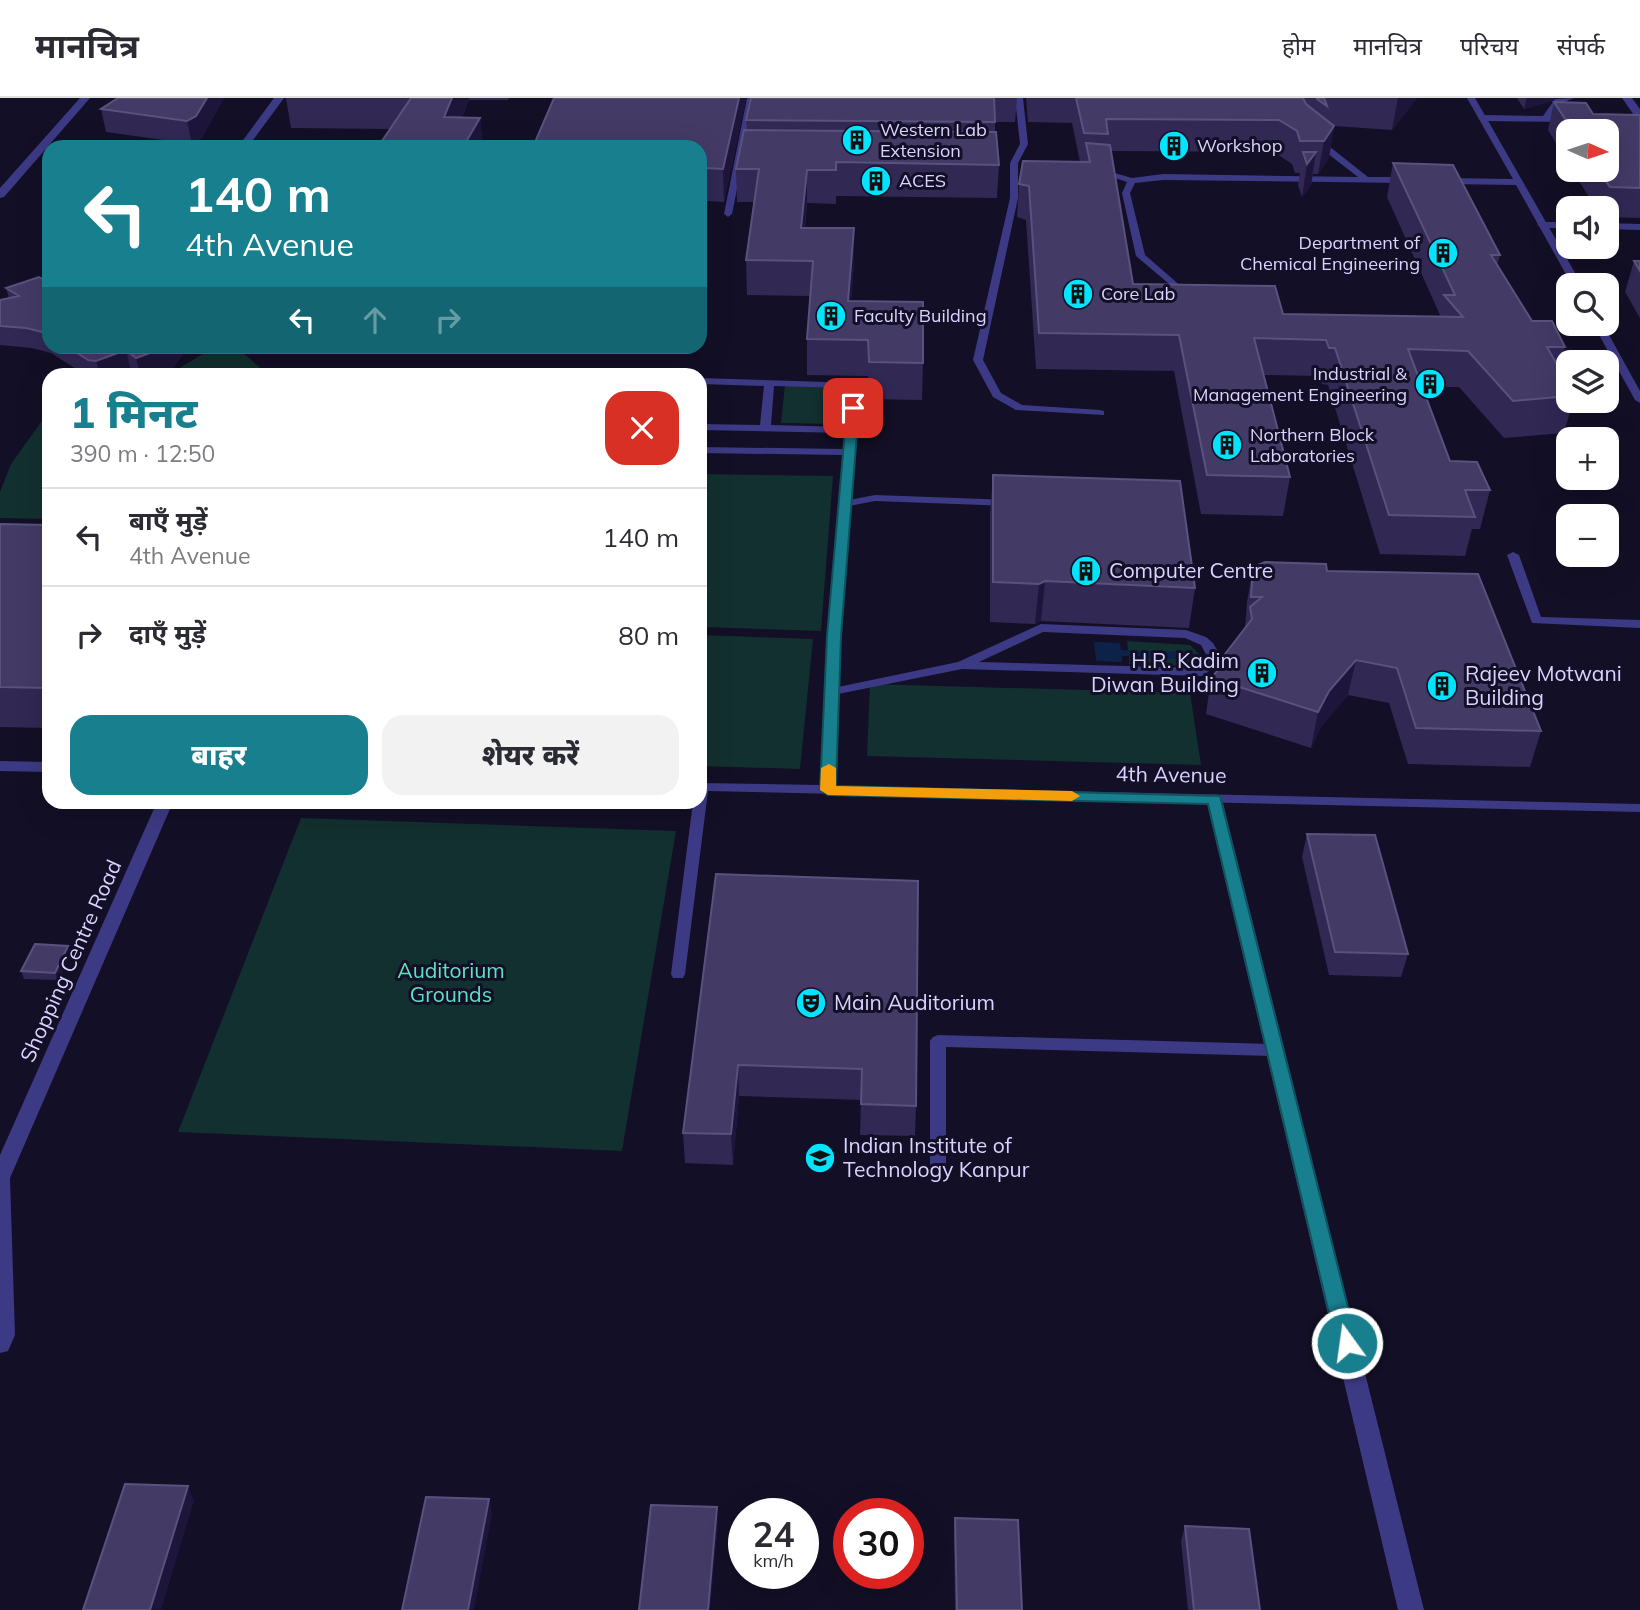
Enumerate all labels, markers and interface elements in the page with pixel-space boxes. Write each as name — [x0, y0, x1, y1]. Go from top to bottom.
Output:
text: मानचित्र — [35, 25, 139, 66]
text: होम — [1282, 31, 1315, 61]
text: मानचित्र — [1353, 31, 1422, 61]
text: परिचय — [1460, 31, 1519, 61]
text: संपर्क — [1557, 31, 1605, 61]
place label: Western Lab Extension — [880, 118, 987, 162]
north arrow — [1556, 119, 1619, 182]
map controls — [1556, 119, 1619, 567]
building icon: Western Lab Extension — [840, 123, 874, 157]
building icon: Workshop — [1157, 129, 1191, 163]
place label: Workshop — [1197, 134, 1282, 157]
text: 140 m — [185, 163, 331, 224]
building icon: ACES — [859, 164, 893, 198]
icon: left — [70, 168, 161, 259]
place label: ACES — [899, 169, 946, 192]
button: sound — [1556, 196, 1619, 259]
text: 4th Avenue — [185, 224, 354, 264]
place label: Department of Chemical Engineering — [1240, 231, 1421, 275]
building icon: Department of Chemical Engineering — [1426, 236, 1460, 270]
button: search — [1556, 273, 1619, 336]
building icon: Core Lab — [1061, 277, 1095, 311]
place label: Core Lab — [1101, 282, 1175, 305]
building icon: Faculty Building — [814, 299, 848, 333]
icon: left — [283, 301, 321, 339]
icon: ahead — [356, 301, 394, 339]
icon: right — [429, 301, 467, 339]
place label: Faculty Building — [854, 304, 987, 327]
button: layers — [1556, 350, 1619, 413]
place label: Industrial & Management Engineering — [1193, 362, 1408, 406]
building icon: Industrial & Management Engineering — [1413, 367, 1447, 401]
pin — [823, 378, 883, 438]
text: 1 मिनट — [70, 386, 197, 439]
icon: arrive — [834, 389, 872, 427]
button: close — [605, 391, 679, 465]
place label: Northern Block Laboratories — [1250, 423, 1375, 467]
button: + — [1556, 427, 1619, 490]
building icon: Northern Block Laboratories — [1210, 428, 1244, 462]
text: 390 m · 12:50 — [70, 439, 215, 468]
text: बाएँ मुड़ें — [129, 504, 207, 537]
button: − — [1556, 504, 1619, 567]
icon: left — [70, 518, 108, 556]
text: 140 m — [603, 521, 679, 554]
text: 4th Avenue — [129, 541, 250, 570]
building icon: Computer Centre — [1069, 554, 1103, 588]
place label: Computer Centre — [1109, 557, 1273, 583]
icon: right — [70, 616, 108, 654]
text: दाएँ मुड़ें — [129, 617, 206, 650]
text: 80 m — [618, 619, 679, 652]
place label: H.R. Kadim Diwan Building — [1091, 647, 1239, 697]
building icon: H.R. Kadim Diwan Building — [1245, 656, 1279, 690]
place label: Rajeev Motwani Building — [1465, 660, 1622, 710]
building icon: Rajeev Motwani Building — [1425, 669, 1459, 703]
button: बाहर — [70, 715, 368, 795]
button: शेयर करें — [382, 715, 679, 795]
street label: 4th Avenue — [1115, 760, 1227, 788]
street label: Shopping Centre Road — [14, 855, 126, 1066]
park label: Auditorium Grounds — [397, 957, 505, 1007]
theatre icon: Main Auditorium — [794, 986, 828, 1020]
place label: Main Auditorium — [834, 989, 995, 1015]
place label: Indian Institute of Technology Kanpur — [843, 1132, 1030, 1182]
school or university icon: Indian Institute of Technology Kanpur — [803, 1141, 837, 1175]
position arrow — [1310, 1306, 1384, 1380]
speed limit sign: 30 — [833, 1498, 924, 1589]
text: 24 — [752, 1512, 795, 1556]
text: km/h — [753, 1549, 794, 1572]

